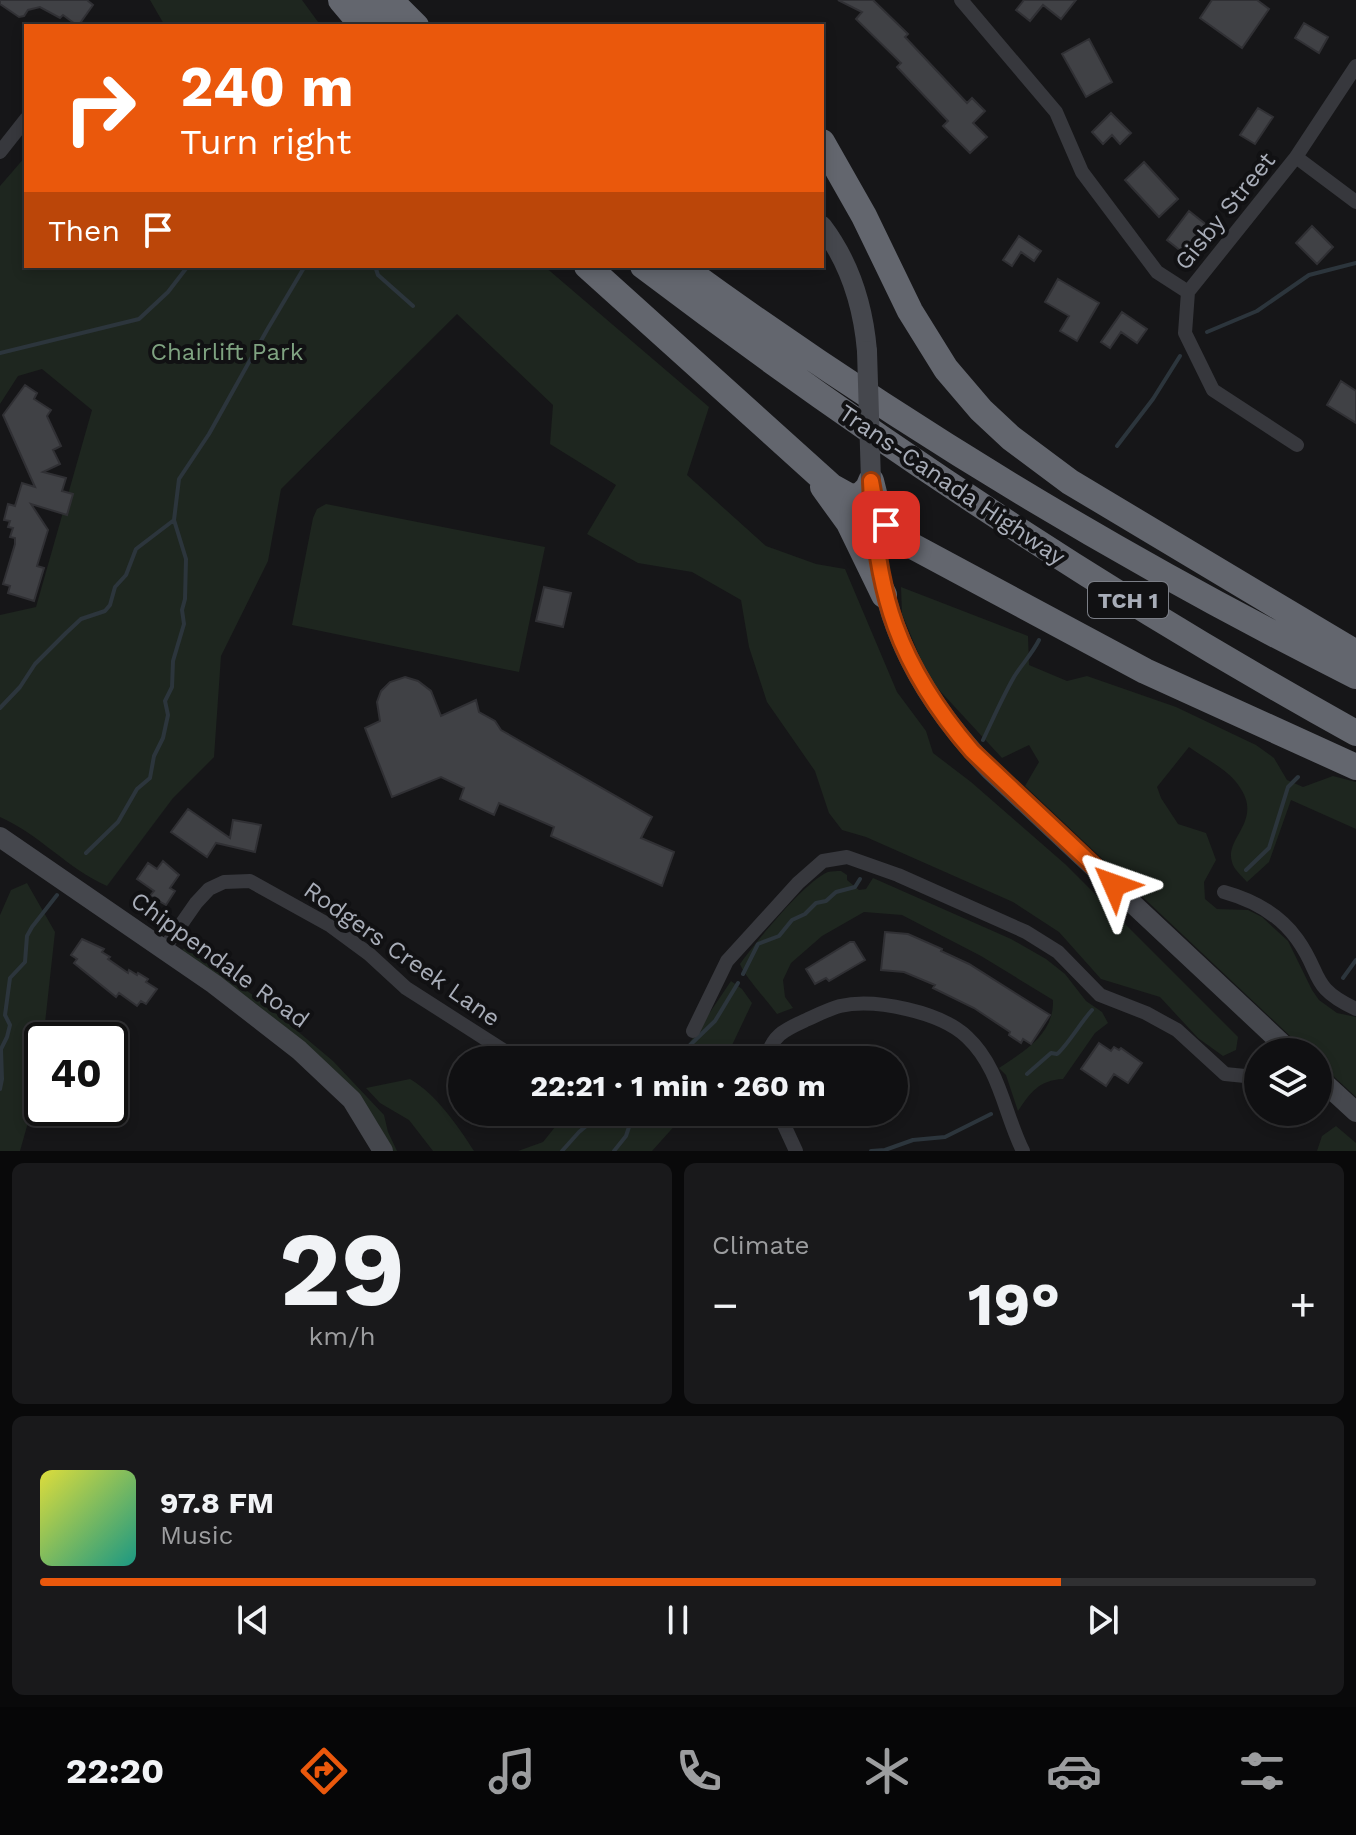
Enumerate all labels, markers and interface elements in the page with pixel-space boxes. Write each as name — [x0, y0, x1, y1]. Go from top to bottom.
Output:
text: 240 m — [180, 54, 354, 120]
icon: right — [48, 56, 152, 160]
text: Turn right — [180, 121, 351, 163]
street label: Gisby Street — [1169, 147, 1281, 275]
icon: arrive — [136, 208, 180, 252]
text: Then — [48, 213, 120, 248]
park label: Chairlift Park — [151, 338, 304, 366]
street label: Trans-Canada Highway — [834, 399, 1071, 572]
pin — [852, 491, 920, 559]
icon: arrive — [864, 503, 908, 547]
road number: TCH 1 — [1088, 582, 1168, 618]
position arrow — [1072, 843, 1156, 927]
street label: Rodgers Creek Lane — [298, 876, 506, 1032]
street label: Chippendale Road — [126, 886, 314, 1034]
speed limit sign: 40 — [24, 1022, 128, 1126]
map controls — [1244, 1038, 1332, 1126]
button: layers — [1244, 1038, 1332, 1126]
text: 22:21 · 1 min · 260 m — [530, 1068, 826, 1103]
text: 29 — [279, 1208, 405, 1330]
text: Climate — [712, 1230, 810, 1260]
text: 19° — [968, 1269, 1060, 1340]
text: − — [712, 1279, 739, 1331]
text: + — [1289, 1279, 1316, 1331]
text: km/h — [309, 1321, 375, 1351]
text: 97.8 FM — [160, 1485, 274, 1520]
text: Music — [160, 1520, 233, 1550]
icon: previous — [231, 1598, 275, 1642]
icon: pause — [656, 1598, 700, 1642]
icon: next — [1081, 1598, 1125, 1642]
icon: directions — [296, 1743, 352, 1799]
icon: music — [484, 1743, 540, 1799]
icon: phone — [671, 1743, 727, 1799]
icon: climate — [859, 1743, 915, 1799]
icon: car — [1046, 1743, 1102, 1799]
icon: filters — [1234, 1743, 1290, 1799]
text: 22:20 — [66, 1750, 164, 1792]

